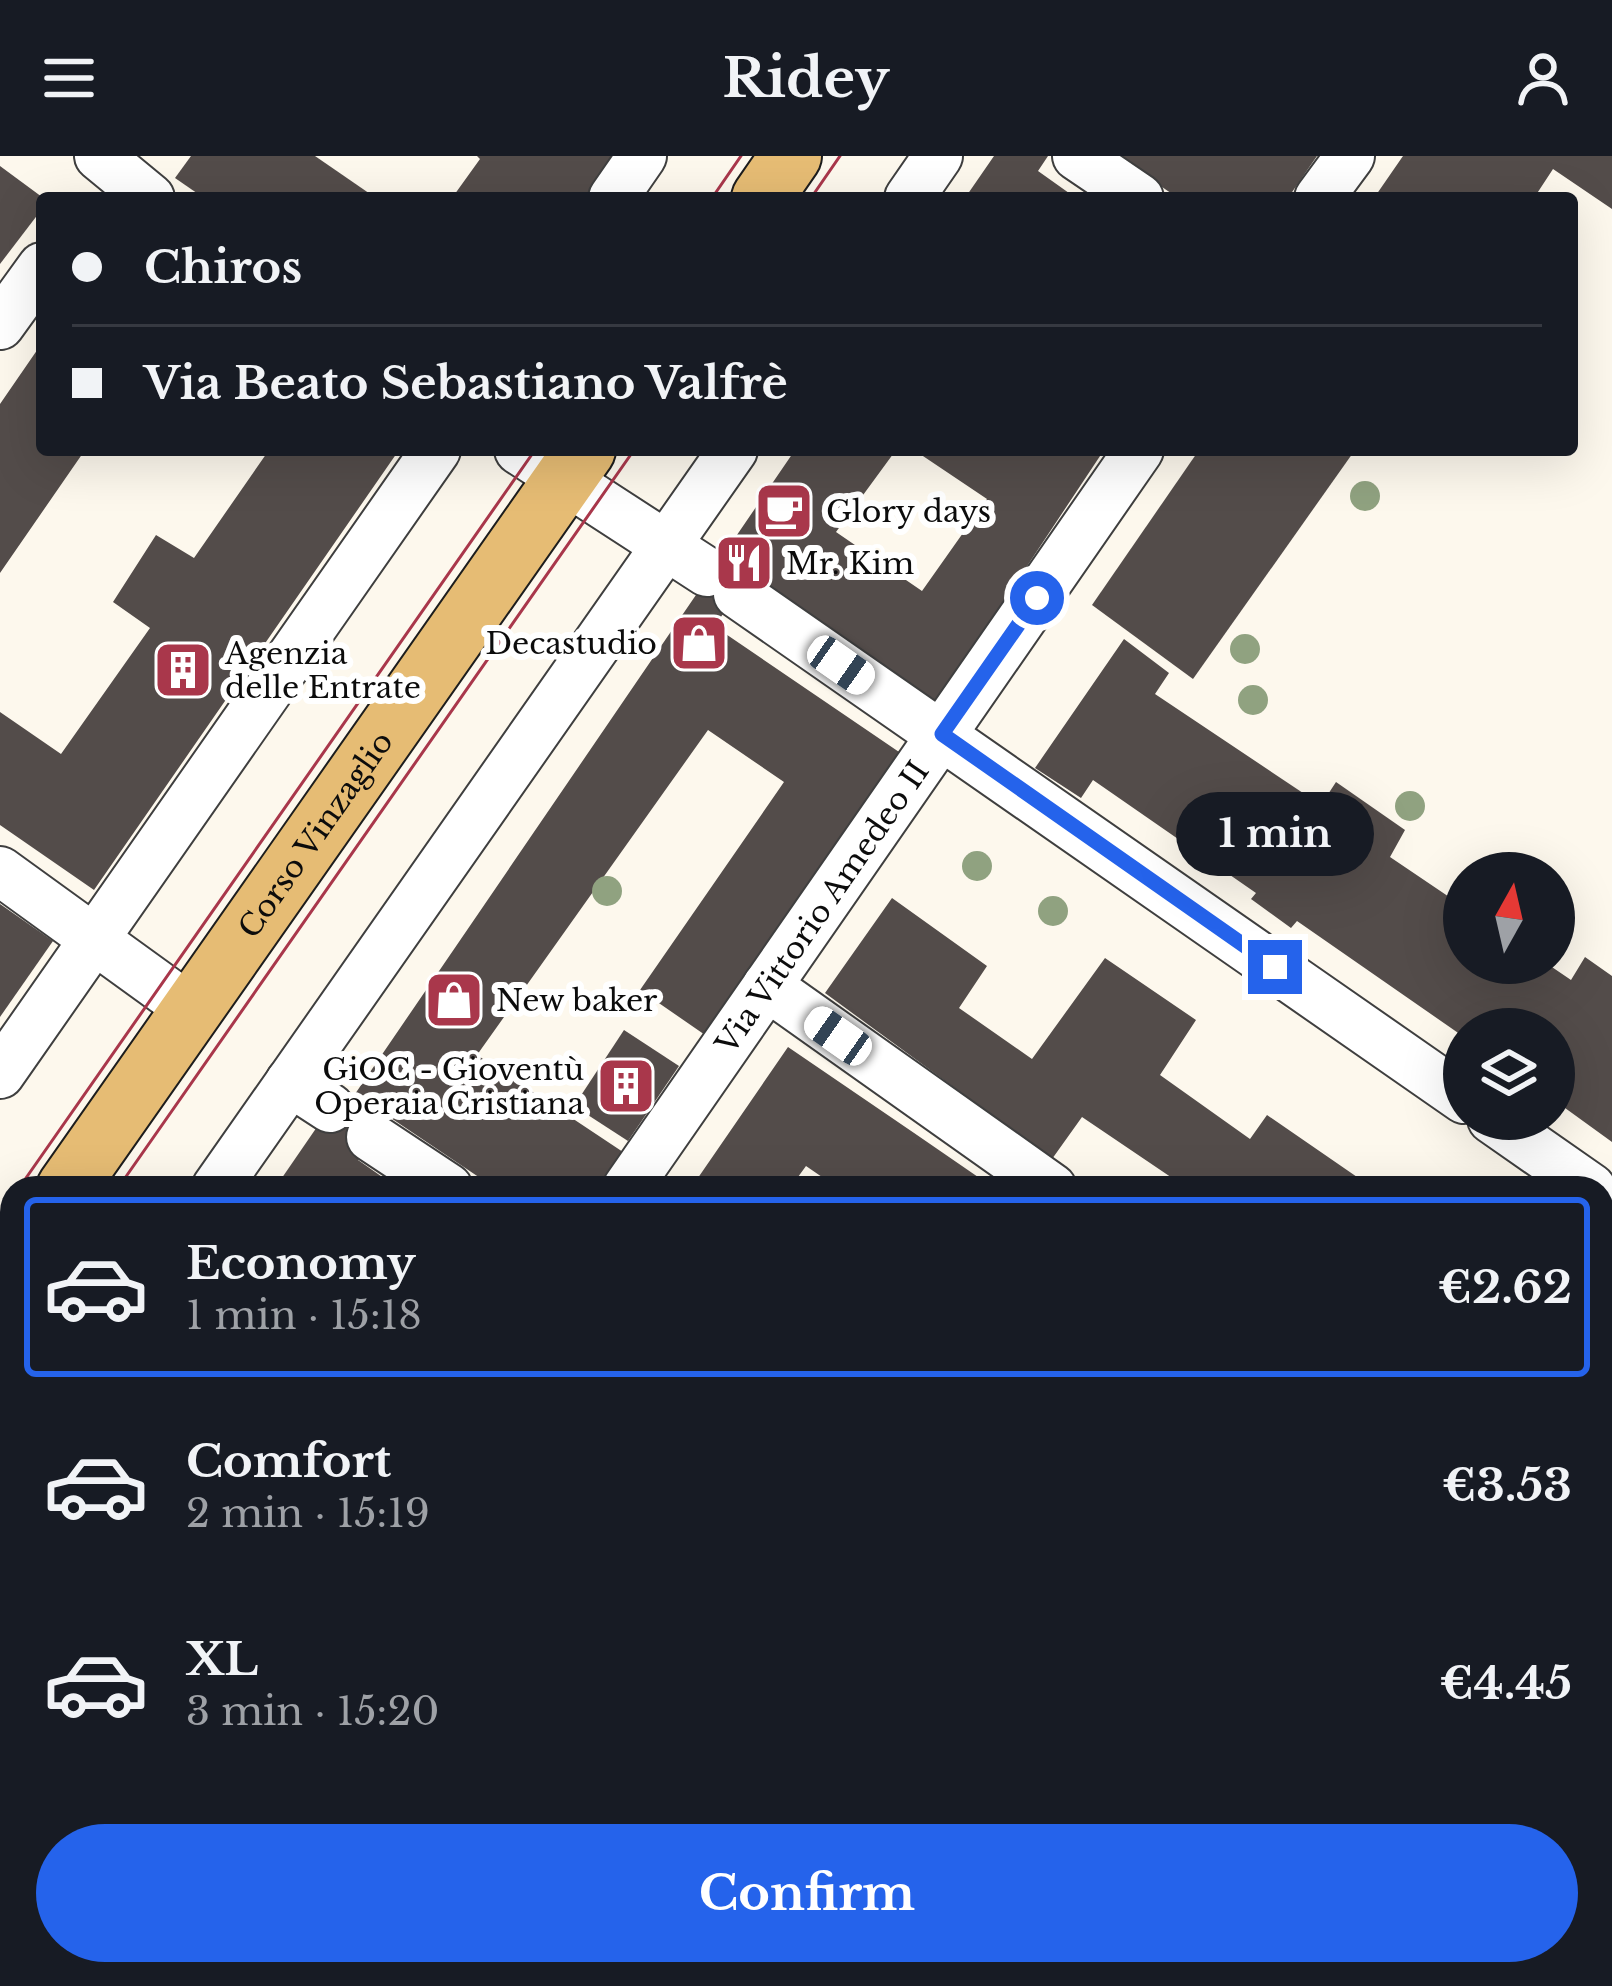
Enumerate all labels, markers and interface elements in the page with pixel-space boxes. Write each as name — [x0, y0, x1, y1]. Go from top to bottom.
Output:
icon: menu — [36, 45, 102, 111]
text: Ridey — [723, 45, 889, 112]
icon: person — [1510, 45, 1576, 111]
text: Chiros — [144, 239, 302, 295]
text: Via Beato Sebastiano Valfrè — [144, 355, 788, 411]
cafe icon: Glory days — [753, 480, 815, 542]
place label: Glory days — [826, 493, 991, 530]
restaurant icon: Mr. Kim — [713, 532, 775, 594]
place label: Mr. Kim — [786, 545, 914, 582]
route start — [1010, 571, 1064, 625]
shop icon: Decastudio — [668, 612, 730, 674]
place label: Decastudio — [485, 625, 657, 662]
car — [801, 630, 881, 700]
place label: Agenzia delle Entrate — [224, 635, 421, 706]
building icon: Agenzia delle Entrate — [152, 639, 214, 701]
street label: Corso Vinzaglio — [230, 724, 400, 945]
street label: Via Vittorio Amedeo II — [707, 754, 936, 1061]
callout: 1 min — [1176, 793, 1374, 877]
text: 1 min — [1219, 809, 1331, 858]
north arrow — [1443, 852, 1575, 984]
map controls — [1443, 852, 1575, 1140]
route end — [1248, 940, 1302, 994]
shop icon: New baker — [423, 969, 485, 1031]
place label: New baker — [496, 982, 658, 1019]
car — [798, 1001, 878, 1071]
button: layers — [1443, 1008, 1575, 1140]
place label: GiOC - Gioventù Operaia Cristiana — [314, 1051, 584, 1122]
building icon: GiOC - Gioventù Operaia Cristiana — [595, 1055, 657, 1117]
icon: car — [42, 1233, 150, 1341]
text: Economy — [186, 1235, 416, 1291]
text: €2.62 — [1438, 1259, 1572, 1315]
text: 1 min · 15:18 — [186, 1291, 422, 1340]
icon: car — [42, 1431, 150, 1539]
text: Comfort — [186, 1433, 391, 1489]
text: €3.53 — [1442, 1457, 1572, 1513]
text: 2 min · 15:19 — [186, 1489, 430, 1538]
icon: car — [42, 1629, 150, 1737]
text: XL — [186, 1631, 258, 1687]
text: €4.45 — [1439, 1655, 1572, 1711]
text: 3 min · 15:20 — [186, 1687, 439, 1736]
button: Confirm — [36, 1824, 1578, 1962]

